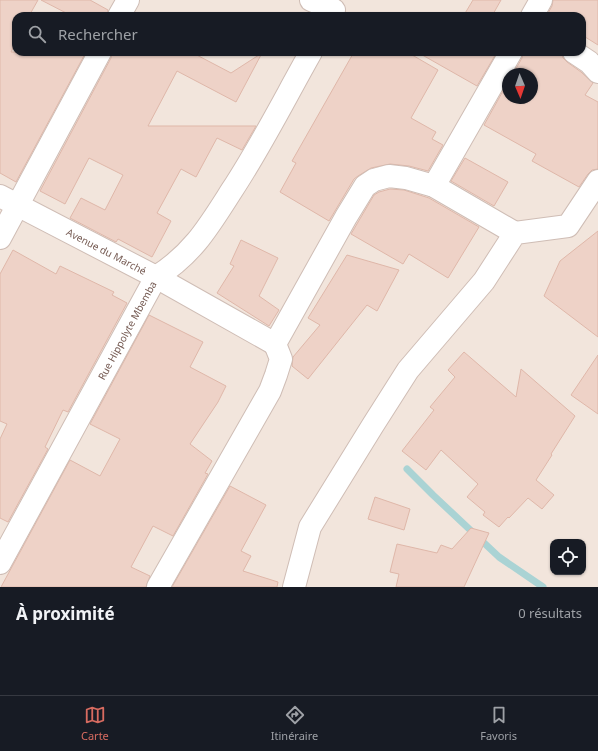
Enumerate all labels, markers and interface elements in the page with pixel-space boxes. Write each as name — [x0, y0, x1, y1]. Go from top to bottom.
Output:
search box — [12, 12, 586, 56]
icon: search — [26, 23, 48, 45]
text: Rechercher — [58, 24, 138, 44]
north arrow — [502, 68, 538, 104]
street label: Avenue du Marché — [64, 225, 149, 278]
street label: Rue Hippolyte Mbemba — [94, 278, 160, 382]
map controls — [550, 539, 586, 575]
button: locate — [550, 539, 586, 575]
text: À proximité — [16, 602, 115, 625]
text: 0 résultats — [518, 604, 582, 622]
tab: Carte — [81, 704, 109, 743]
tab: Itinéraire — [271, 704, 318, 743]
tab: Favoris — [480, 704, 517, 743]

